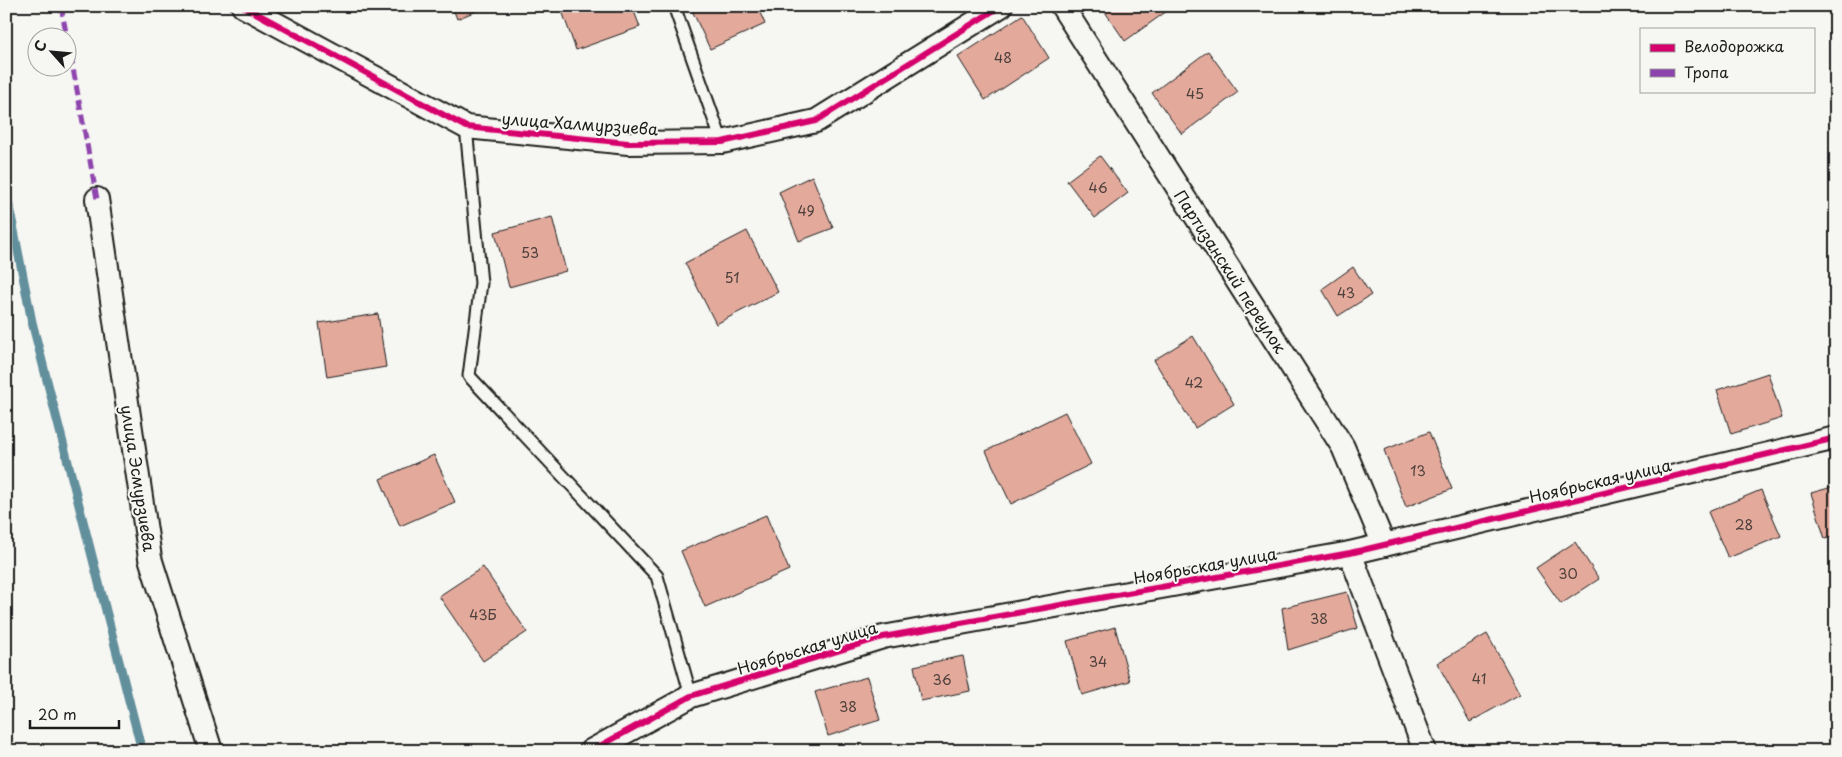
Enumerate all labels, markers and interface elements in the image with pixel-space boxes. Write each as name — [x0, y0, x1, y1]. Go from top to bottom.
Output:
north arrow — [28, 28, 78, 78]
legend — [1640, 28, 1814, 92]
text: Велодорожка — [1684, 34, 1785, 57]
text: С — [28, 36, 52, 55]
house number: 48 — [994, 47, 1012, 68]
text: Тропа — [1684, 60, 1729, 83]
house number: 45 — [1186, 83, 1204, 104]
street label: улица Халмурзиева — [501, 106, 659, 140]
house number: 46 — [1088, 177, 1108, 198]
street label: Партизанский переулок — [1169, 185, 1293, 358]
house number: 49 — [797, 200, 815, 221]
house number: 53 — [521, 242, 539, 263]
house number: 51 — [725, 267, 739, 288]
house number: 43 — [1337, 282, 1355, 303]
house number: 42 — [1185, 372, 1203, 393]
street label: улица Эсмурзиева — [116, 403, 162, 553]
street label: Ноябрьская улица — [1527, 452, 1673, 508]
house number: 13 — [1410, 460, 1426, 481]
house number: 28 — [1735, 514, 1753, 535]
street label: Ноябрьская улица — [1131, 541, 1279, 589]
house number: 30 — [1558, 563, 1578, 584]
house number: 43Б — [469, 604, 497, 625]
house number: 38 — [1310, 608, 1328, 629]
street label: Ноябрьская улица — [734, 614, 880, 680]
house number: 34 — [1089, 651, 1107, 672]
house number: 41 — [1472, 668, 1486, 689]
house number: 36 — [932, 669, 952, 690]
house number: 38 — [839, 696, 857, 717]
scale bar — [30, 697, 119, 729]
text: 20 m — [38, 702, 77, 725]

